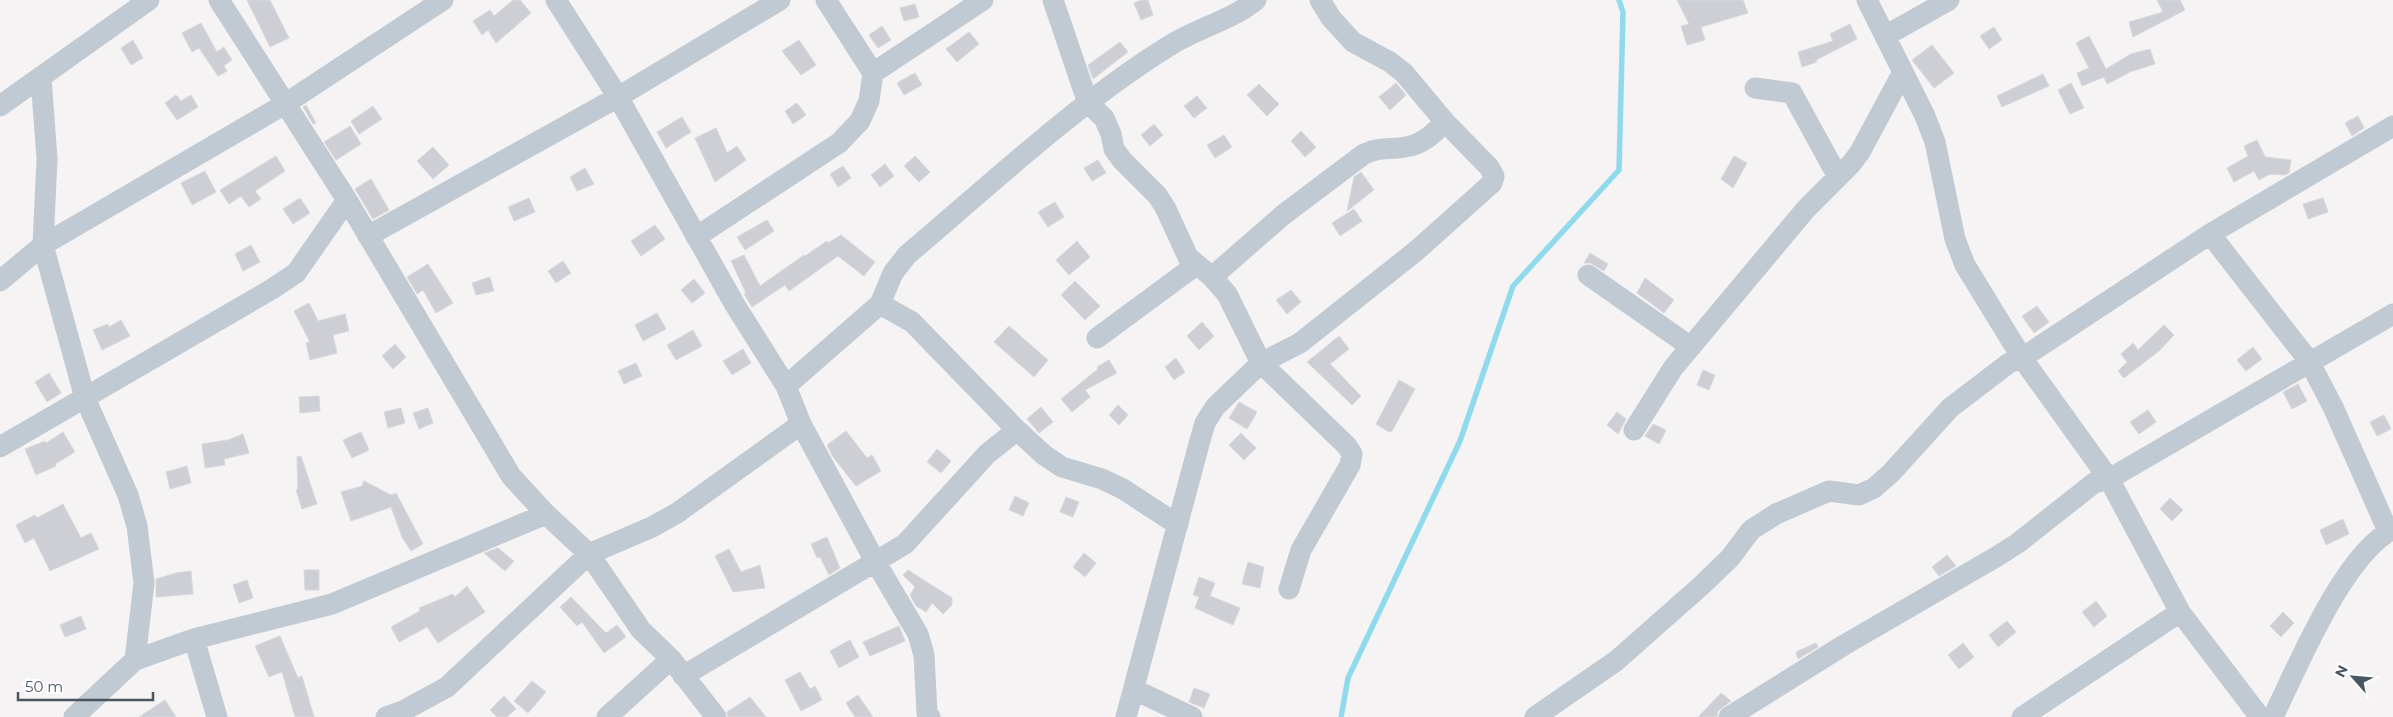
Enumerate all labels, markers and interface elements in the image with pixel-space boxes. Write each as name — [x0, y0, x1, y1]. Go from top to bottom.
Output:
north arrow — [2328, 652, 2378, 702]
text: N — [2331, 662, 2352, 680]
scale bar — [18, 670, 152, 702]
text: 50 m — [25, 677, 63, 696]

